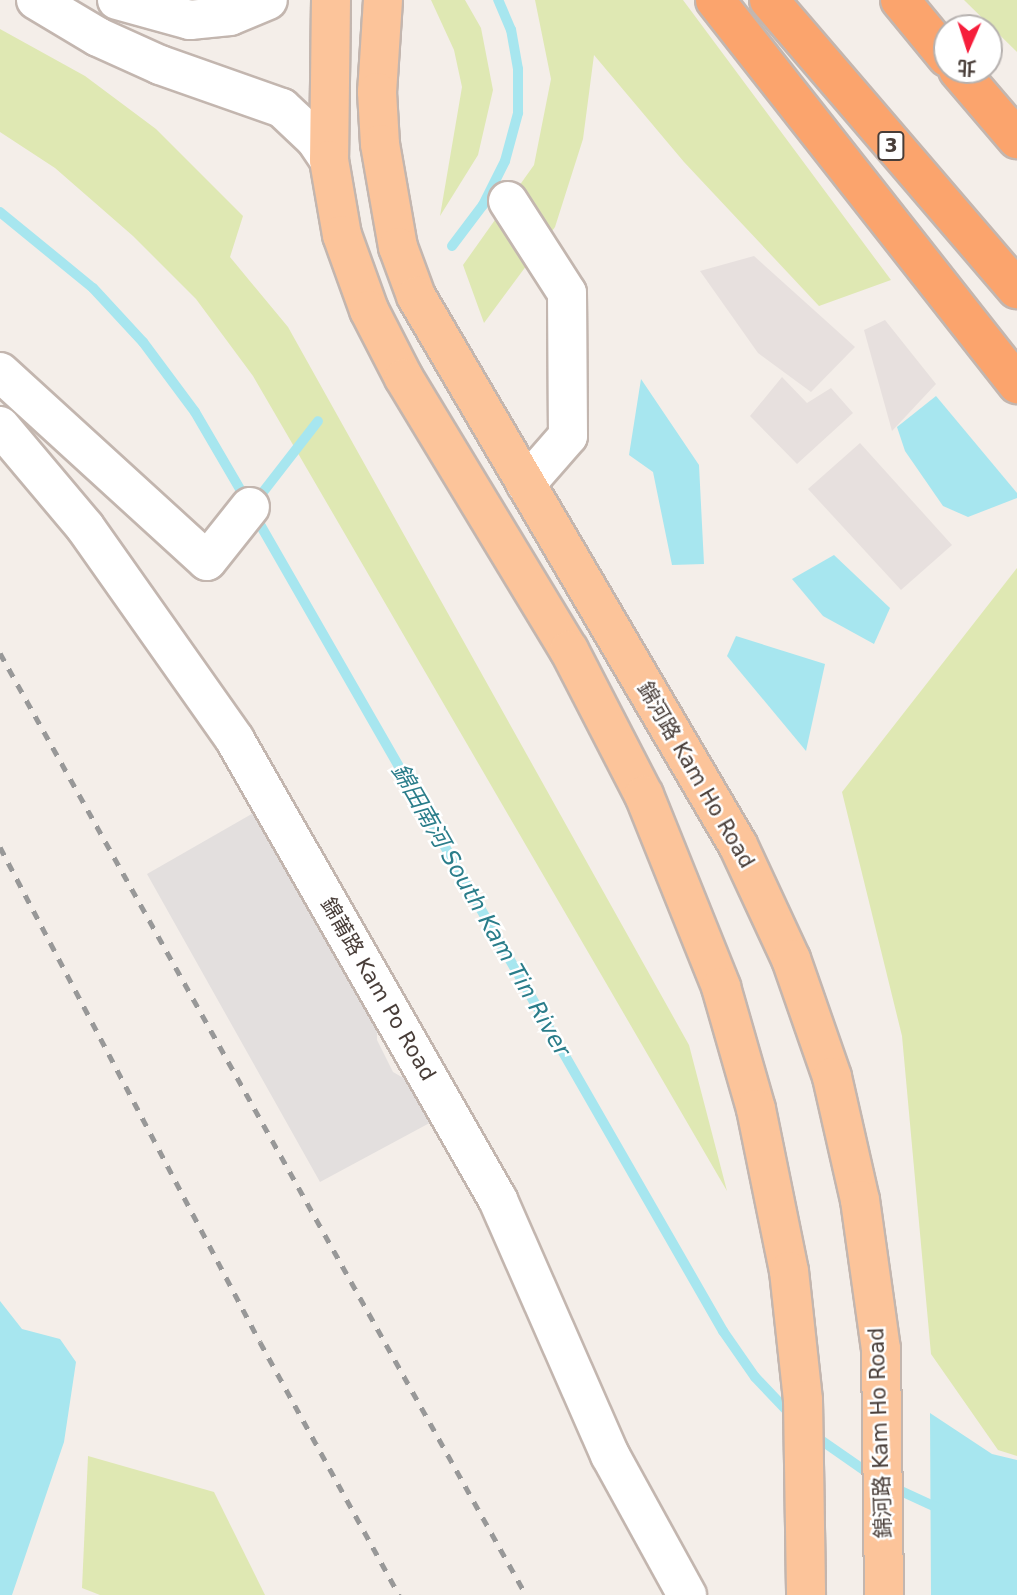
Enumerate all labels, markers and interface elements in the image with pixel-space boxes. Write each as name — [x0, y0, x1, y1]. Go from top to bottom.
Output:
north arrow — [933, 14, 1003, 84]
text: 北 — [957, 56, 977, 79]
road number: 3 — [877, 130, 905, 162]
street label: 錦河路 Kam Ho Road — [632, 677, 760, 873]
water label: 錦田南河 South Kam Tin River — [386, 759, 576, 1061]
street label: 錦莆路 Kam Po Road — [315, 893, 441, 1085]
street label: 錦河路 Kam Ho Road — [864, 1327, 896, 1539]

